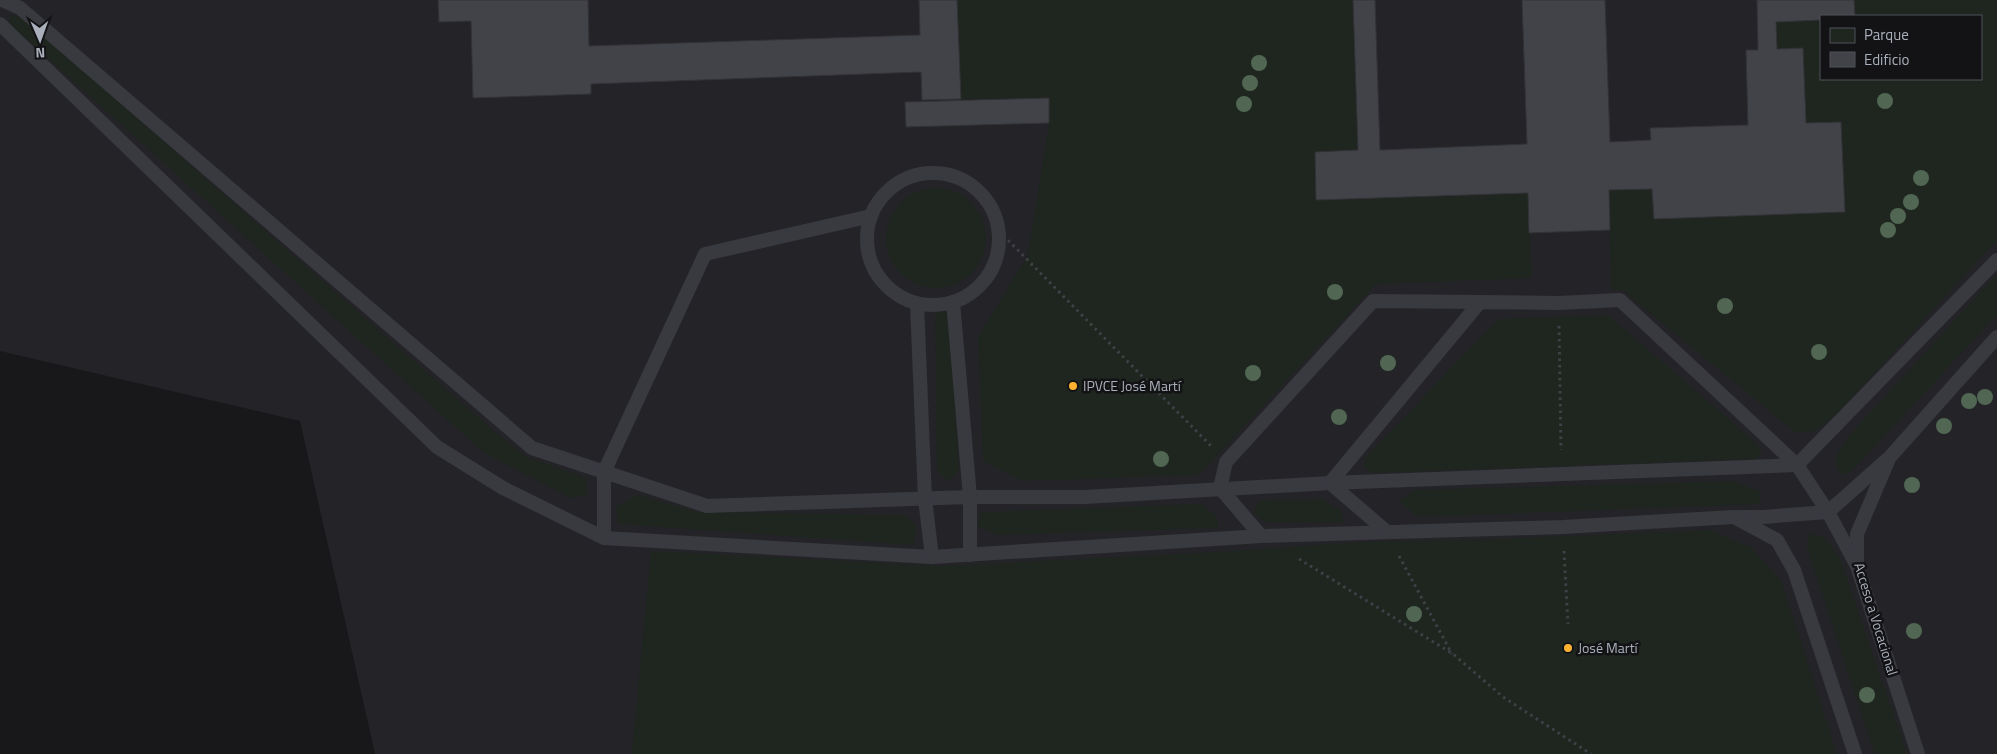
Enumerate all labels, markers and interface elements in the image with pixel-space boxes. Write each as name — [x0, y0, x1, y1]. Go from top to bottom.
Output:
north arrow — [15, 15, 65, 65]
legend — [1820, 15, 1982, 80]
text: Parque — [1864, 23, 1909, 46]
text: N — [35, 43, 46, 64]
text: Edificio — [1864, 48, 1909, 71]
place label: IPVCE José Martí — [1083, 375, 1182, 396]
marker: IPVCE José Martí — [1067, 380, 1079, 392]
street label: Acceso a Vocacional — [1849, 560, 1904, 678]
place label: José Martí — [1578, 637, 1639, 658]
marker: José Martí — [1562, 642, 1574, 654]

